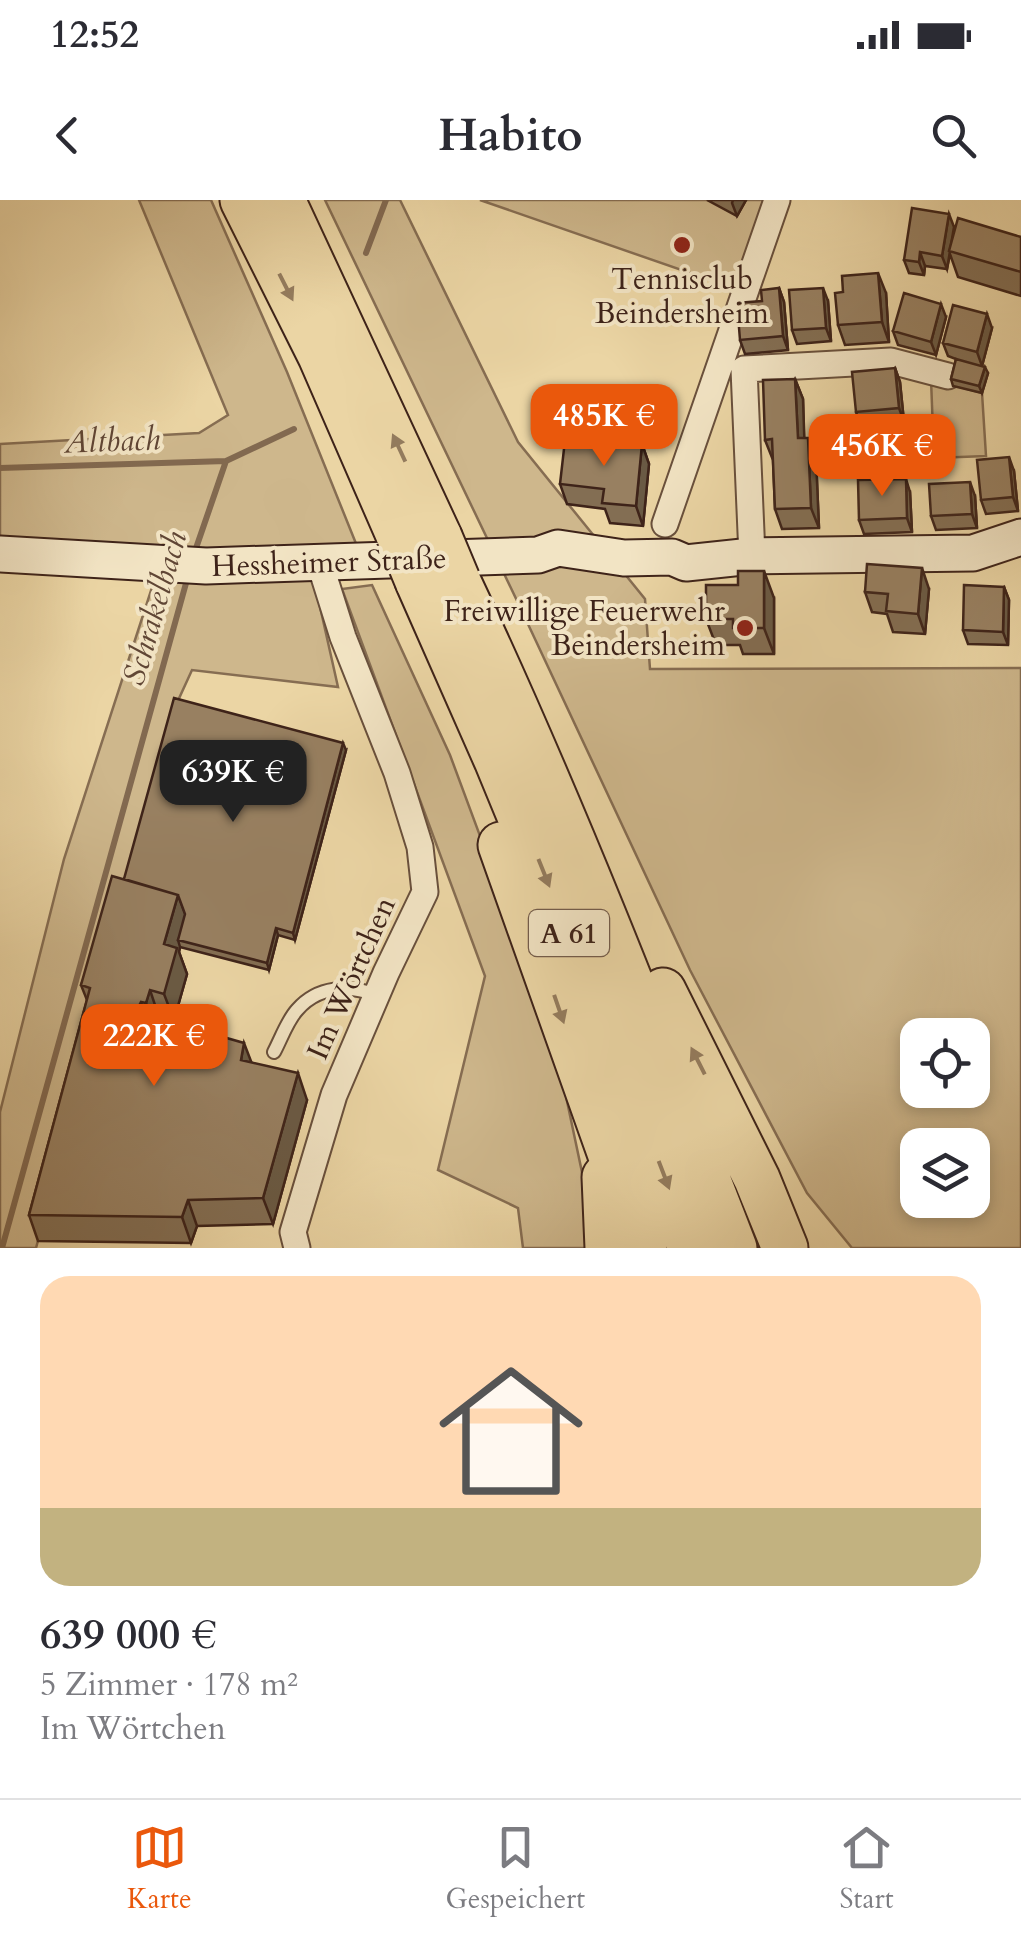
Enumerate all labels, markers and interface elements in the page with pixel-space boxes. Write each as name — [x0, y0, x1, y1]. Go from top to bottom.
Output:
text: 12:52 — [50, 9, 139, 61]
text: Habito — [438, 105, 583, 166]
icon: back — [40, 108, 95, 163]
icon: search — [926, 108, 981, 163]
marker: Tennisclub Beindersheim — [671, 234, 693, 256]
place label: Tennisclub Beindersheim — [595, 259, 770, 334]
one-way arrow — [278, 273, 295, 302]
pin: 485K € — [523, 384, 685, 469]
text: 485K € — [553, 394, 655, 438]
pin: 456K € — [801, 414, 963, 499]
water label: Altbach — [62, 417, 161, 465]
text: 456K € — [831, 424, 933, 468]
one-way arrow — [390, 433, 407, 462]
water label: Schrakelbach — [112, 526, 198, 690]
street label: Hessheimer Straße — [211, 538, 447, 587]
place label: Freiwillige Feuerwehr Beindersheim — [443, 591, 726, 666]
marker: Freiwillige Feuerwehr Beindersheim — [734, 617, 756, 639]
pin: 639K € — [152, 740, 314, 825]
text: 639K € — [182, 750, 284, 794]
one-way arrow — [536, 858, 552, 888]
street label: Im Wörtchen — [297, 890, 406, 1066]
road number: A 61 — [529, 910, 609, 956]
one-way arrow — [552, 994, 567, 1024]
pin: 222K € — [73, 1004, 235, 1089]
text: 222K € — [103, 1014, 205, 1058]
map controls — [900, 1018, 990, 1218]
button: locate — [900, 1018, 990, 1108]
one-way arrow — [690, 1046, 707, 1075]
button: layers — [900, 1128, 990, 1218]
one-way arrow — [657, 1160, 672, 1190]
icon: home — [421, 1341, 601, 1521]
text: 639 000 € — [40, 1606, 217, 1663]
text: 5 Zimmer · 178 m² — [40, 1663, 298, 1707]
text: Im Wörtchen — [40, 1707, 226, 1751]
tab: Karte — [127, 1820, 192, 1918]
tab: Gespeichert — [446, 1820, 585, 1918]
tab: Start — [839, 1820, 894, 1918]

